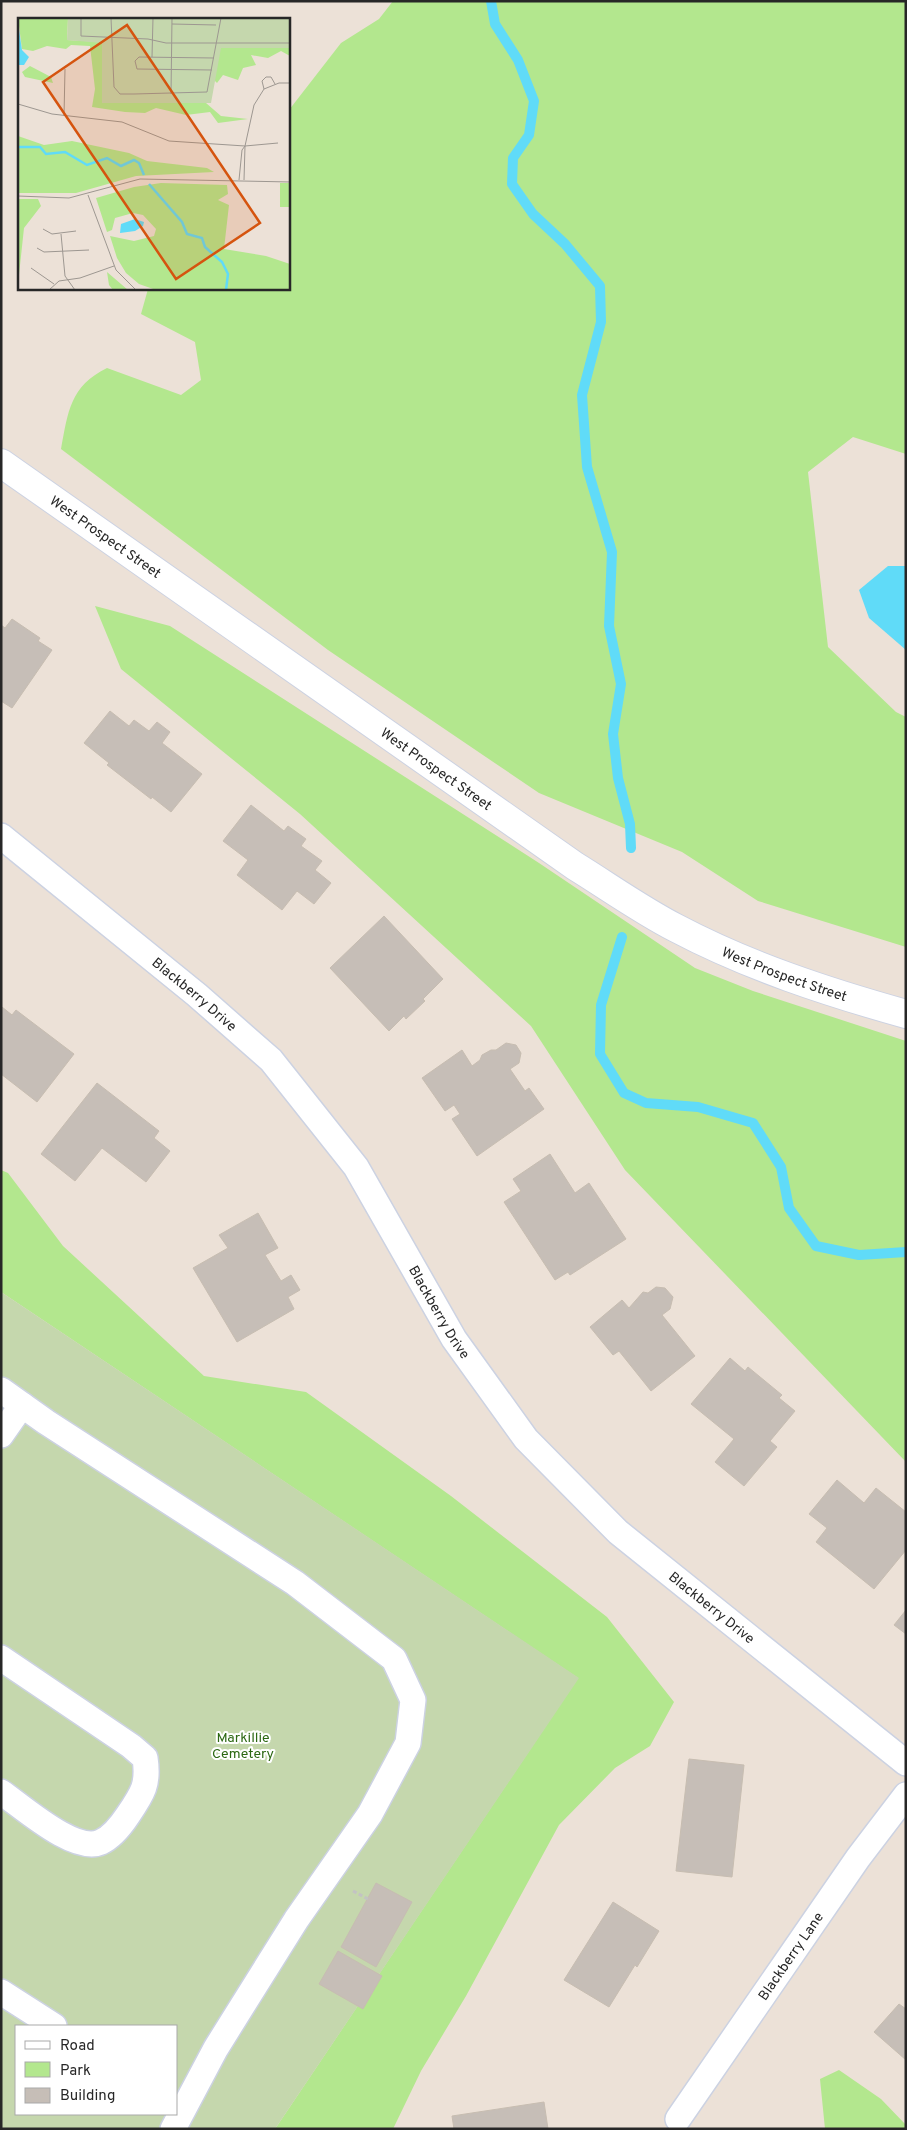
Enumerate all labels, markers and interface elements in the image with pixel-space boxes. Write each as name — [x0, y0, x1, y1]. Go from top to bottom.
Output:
inset map — [18, 18, 290, 290]
street label: West Prospect Street — [46, 493, 164, 583]
street label: West Prospect Street — [377, 725, 494, 815]
street label: West Prospect Street — [719, 944, 849, 1006]
street label: Blackberry Drive — [148, 955, 239, 1036]
street label: Blackberry Drive — [404, 1263, 473, 1363]
street label: Blackberry Drive — [665, 1569, 758, 1648]
park label: Markillie Cemetery — [212, 1730, 274, 1763]
street label: Blackberry Lane — [755, 1909, 828, 2004]
legend — [15, 2025, 178, 2115]
text: Road — [60, 2037, 95, 2056]
text: Park — [60, 2062, 91, 2081]
text: Building — [60, 2087, 115, 2106]

